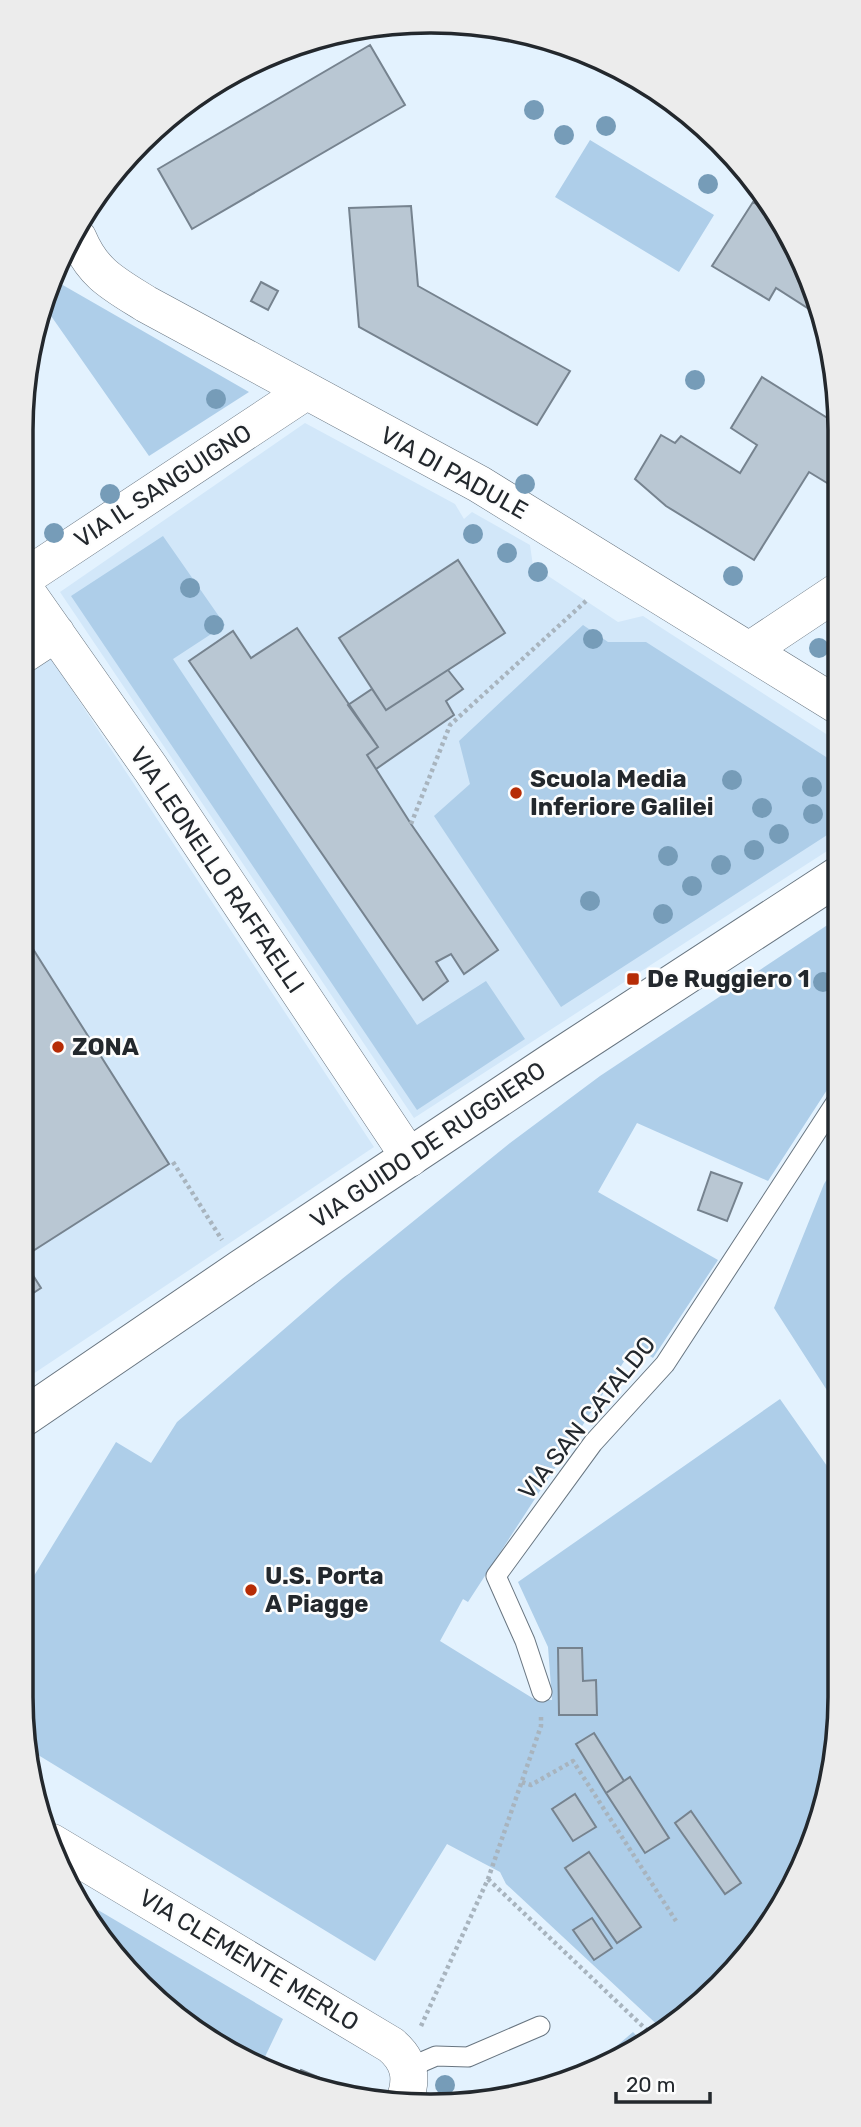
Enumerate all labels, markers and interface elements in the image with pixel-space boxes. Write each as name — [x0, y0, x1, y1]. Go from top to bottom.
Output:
street label: VIA IL SANGUIGNO — [69, 418, 257, 554]
street label: VIA DI PADULE — [375, 421, 533, 525]
street label: VIA LEONELLO RAFFAELLI — [124, 742, 310, 998]
place label: Scuola Media Inferiore Galilei — [530, 765, 714, 821]
marker: Scuola Media Inferiore Galilei — [508, 785, 524, 801]
place label: De Ruggiero 1 — [647, 965, 810, 993]
marker: De Ruggiero 1 — [625, 971, 641, 987]
place label: ZONA — [72, 1033, 139, 1061]
marker: ZONA — [50, 1039, 66, 1055]
street label: VIA GUIDO DE RUGGIERO — [305, 1056, 551, 1234]
street label: VIA SAN CATALDO — [513, 1331, 661, 1505]
place label: U.S. Porta A Piagge — [265, 1562, 384, 1618]
marker: U.S. Porta A Piagge — [243, 1582, 259, 1598]
street label: VIA CLEMENTE MERLO — [134, 1883, 364, 2037]
scale bar — [616, 2060, 710, 2104]
text: 20 m — [626, 2072, 675, 2097]

